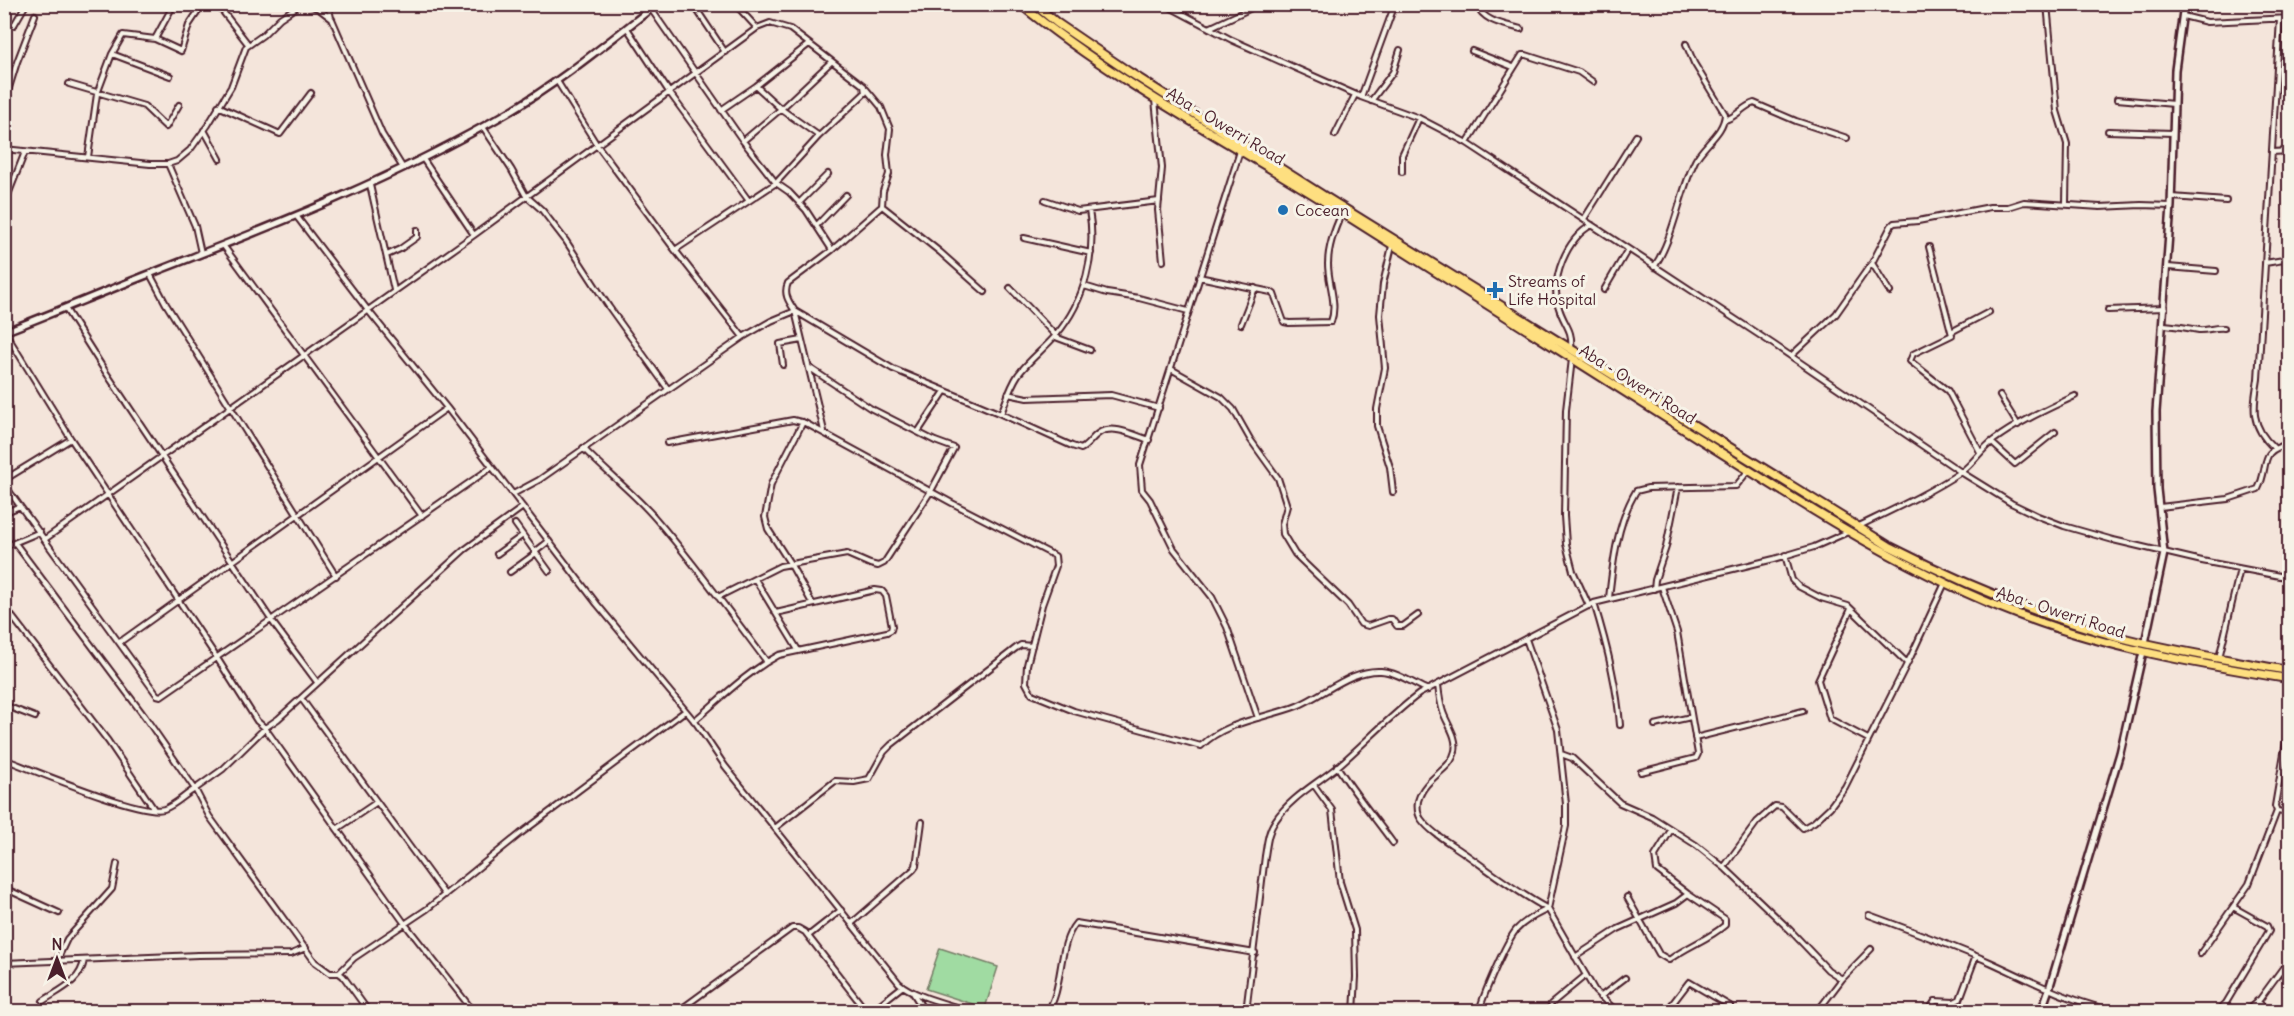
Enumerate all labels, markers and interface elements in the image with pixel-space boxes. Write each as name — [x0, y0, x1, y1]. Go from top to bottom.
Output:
street label: Aba - Owerri Road — [1163, 83, 1289, 169]
place label: Cocean — [1295, 200, 1349, 220]
marker: Cocean — [1276, 203, 1290, 217]
place label: Streams of Life Hospital — [1508, 271, 1596, 309]
marker: Streams of Life Hospital — [1486, 281, 1504, 299]
street label: Aba - Owerri Road — [1576, 340, 1700, 428]
street label: Aba - Owerri Road — [1994, 582, 2128, 642]
north arrow — [27, 929, 87, 989]
text: N — [51, 934, 63, 954]

